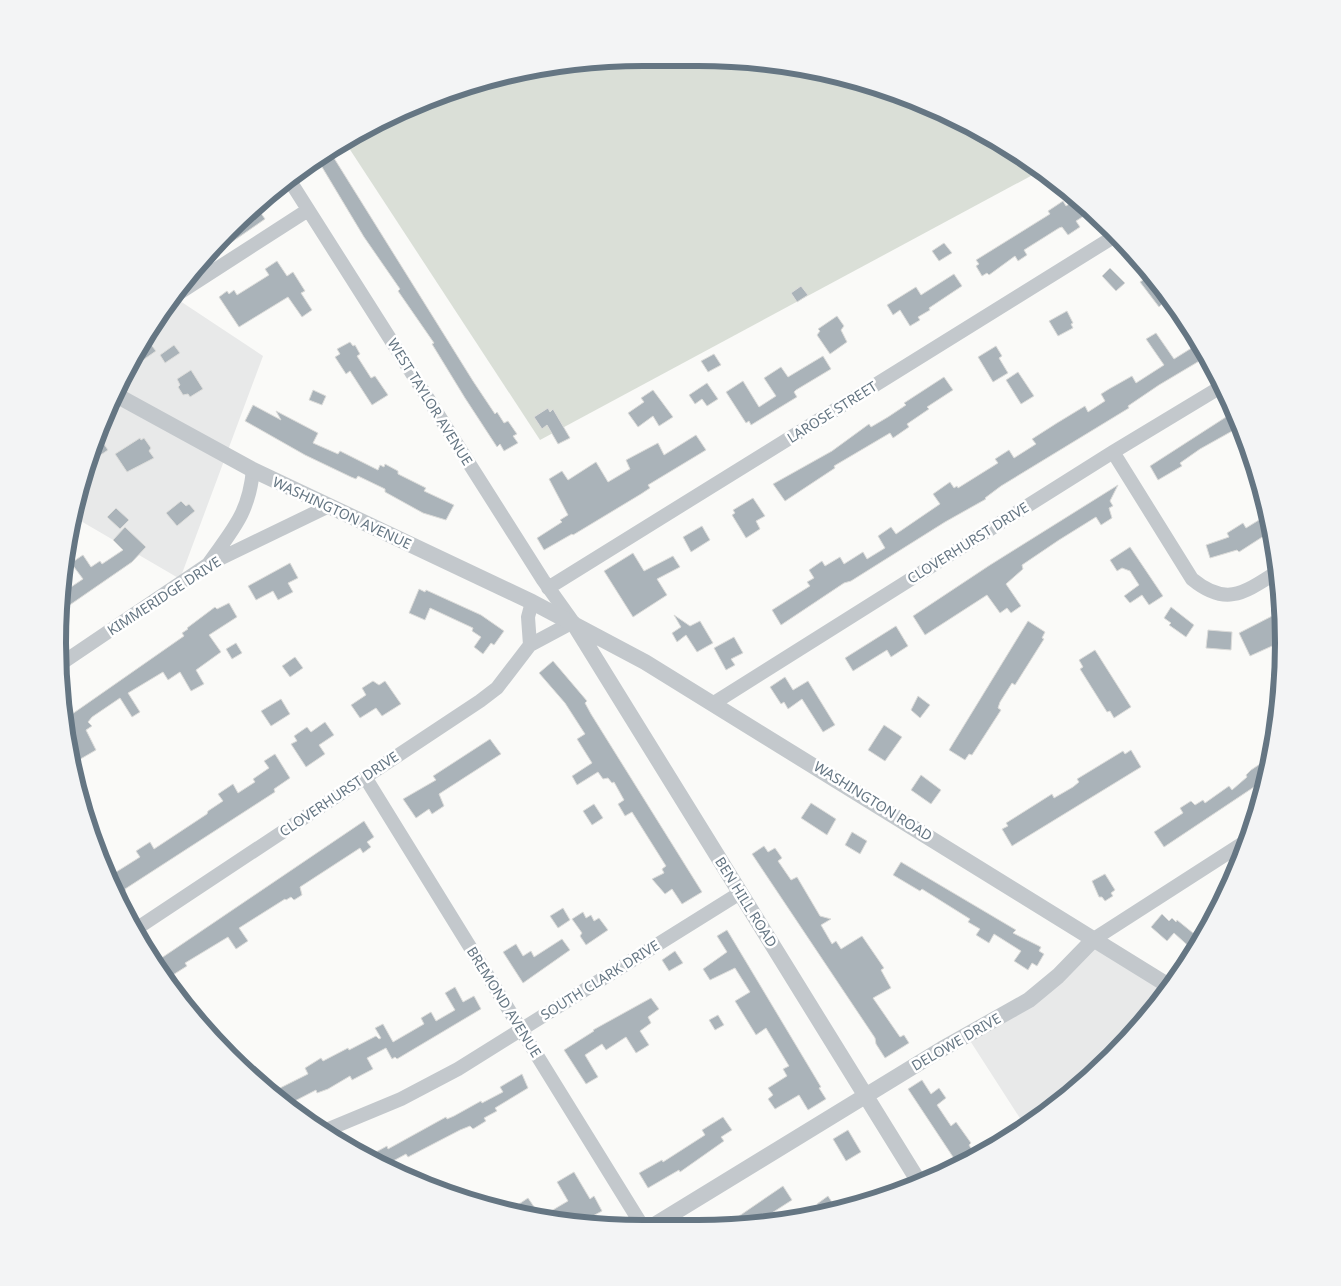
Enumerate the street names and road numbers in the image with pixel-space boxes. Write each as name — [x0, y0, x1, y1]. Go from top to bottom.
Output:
street label: WEST TAYLOR AVENUE — [384, 335, 477, 469]
street label: LAROSE STREET — [783, 376, 880, 447]
street label: WASHINGTON AVENUE — [270, 472, 415, 553]
street label: CLOVERHURST DRIVE — [903, 497, 1032, 588]
street label: KIMMERIDGE DRIVE — [103, 552, 224, 639]
street label: CLOVERHURST DRIVE — [275, 747, 402, 841]
street label: WASHINGTON ROAD — [810, 756, 936, 845]
street label: BEN HILL ROAD — [711, 853, 782, 950]
street label: SOUTH CLARK DRIVE — [537, 935, 663, 1024]
street label: BREMOND AVENUE — [463, 943, 546, 1061]
street label: DELOWE DRIVE — [908, 1008, 1004, 1075]

